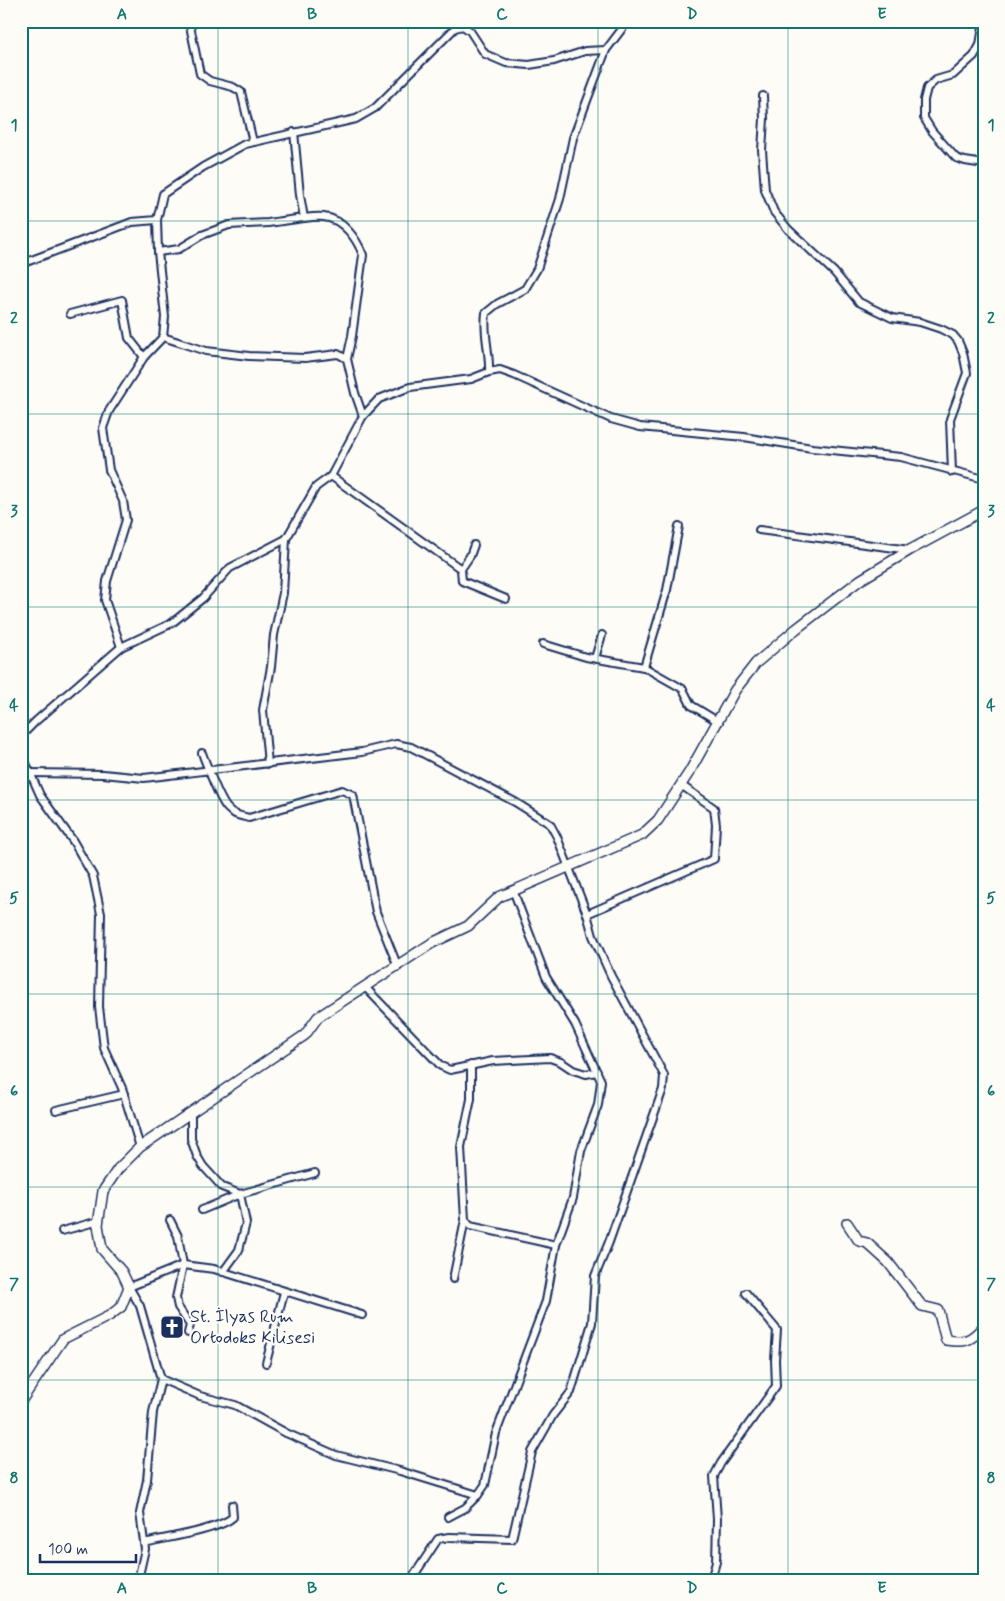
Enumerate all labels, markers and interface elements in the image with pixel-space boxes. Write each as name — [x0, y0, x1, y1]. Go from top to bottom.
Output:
text: A — [117, 4, 127, 25]
text: B — [307, 4, 317, 25]
text: C — [496, 4, 508, 25]
text: D — [686, 4, 698, 25]
text: E — [877, 4, 887, 25]
text: 1 — [10, 115, 18, 136]
text: 1 — [987, 115, 995, 136]
text: 2 — [10, 308, 18, 329]
text: 2 — [987, 308, 995, 329]
text: 3 — [10, 501, 18, 522]
text: 3 — [987, 501, 995, 522]
text: 4 — [9, 695, 19, 716]
text: 4 — [986, 695, 996, 716]
text: 5 — [9, 888, 19, 909]
text: 5 — [986, 888, 996, 909]
text: 6 — [10, 1081, 18, 1102]
text: 6 — [987, 1081, 995, 1102]
text: 7 — [9, 1274, 19, 1295]
text: 7 — [986, 1274, 996, 1295]
place label: St. İlyas Rum Ortodoks Kilisesi — [190, 1305, 315, 1350]
church icon: St. İlyas Rum Ortodoks Kilisesi — [159, 1314, 185, 1340]
text: 8 — [9, 1468, 19, 1489]
text: 8 — [986, 1468, 996, 1489]
scale bar — [40, 1531, 136, 1563]
text: 100 m — [48, 1540, 88, 1560]
text: A — [117, 1578, 127, 1599]
text: B — [307, 1578, 317, 1599]
text: C — [496, 1578, 508, 1599]
text: D — [686, 1578, 698, 1599]
text: E — [877, 1578, 887, 1599]

